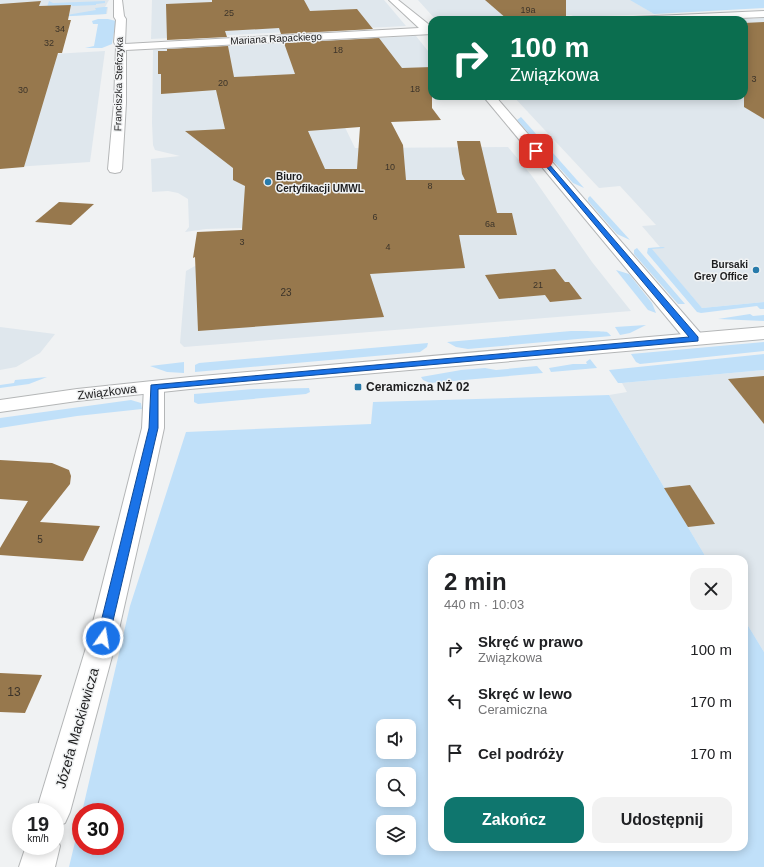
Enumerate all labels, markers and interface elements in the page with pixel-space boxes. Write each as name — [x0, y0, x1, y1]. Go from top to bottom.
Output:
house number: 19a — [520, 5, 536, 15]
house number: 25 — [224, 8, 234, 18]
house number: 34 — [55, 24, 65, 34]
street label: Mariana Rapackiego — [230, 31, 323, 46]
icon: right — [444, 32, 496, 84]
text: 100 m — [510, 32, 589, 63]
street label: Franciszka Stefczyka — [112, 36, 125, 131]
house number: 32 — [44, 38, 54, 48]
house number: 18 — [333, 45, 343, 55]
text: Związkowa — [510, 65, 599, 85]
house number: 3 — [751, 74, 757, 84]
house number: 20 — [218, 78, 228, 88]
house number: 18 — [410, 84, 420, 94]
house number: 30 — [18, 85, 28, 95]
pin — [519, 134, 553, 168]
icon: arrive — [525, 140, 547, 162]
house number: 10 — [385, 162, 395, 172]
place label: Biuro Certyfikacji UMWL — [276, 171, 364, 194]
marker: Biuro Certyfikacji UMWL — [263, 177, 273, 187]
house number: 8 — [427, 181, 433, 191]
house number: 6 — [372, 212, 378, 222]
house number: 6a — [485, 219, 495, 229]
house number: 3 — [239, 237, 245, 247]
house number: 4 — [385, 242, 391, 252]
place label: Bursaki Grey Office — [694, 259, 748, 282]
marker: Bursaki Grey Office — [751, 265, 761, 275]
house number: 21 — [533, 280, 543, 290]
house number: 23 — [280, 287, 292, 298]
place label: Ceramiczna NŻ 02 — [366, 379, 470, 394]
street label: Związkowa — [77, 381, 138, 403]
marker: Ceramiczna NŻ 02 — [353, 382, 363, 392]
house number: 5 — [37, 534, 43, 545]
text: 2 min — [444, 568, 507, 595]
button: close — [690, 568, 732, 610]
text: 440 m · 10:03 — [444, 597, 524, 612]
position arrow — [82, 617, 124, 659]
text: Skręć w prawo — [478, 633, 583, 650]
icon: right — [444, 638, 466, 660]
text: 100 m — [690, 641, 732, 658]
text: Związkowa — [478, 650, 542, 665]
street label: Józefa Mackiewicza — [52, 666, 102, 790]
house number: 13 — [7, 685, 21, 699]
text: Skręć w lewo — [478, 685, 572, 702]
icon: left — [444, 690, 466, 712]
text: 170 m — [690, 693, 732, 710]
text: Ceramiczna — [478, 702, 547, 717]
map controls — [376, 719, 416, 855]
button: sound — [376, 719, 416, 759]
icon: arrive — [444, 742, 466, 764]
text: Cel podróży — [478, 745, 564, 762]
text: 170 m — [690, 745, 732, 762]
button: search — [376, 767, 416, 807]
button: Zakończ — [444, 797, 584, 843]
button: Udostępnij — [592, 797, 732, 843]
speed limit sign: 30 — [72, 803, 124, 855]
text: 19 — [27, 813, 49, 835]
button: layers — [376, 815, 416, 855]
text: km/h — [27, 833, 49, 844]

